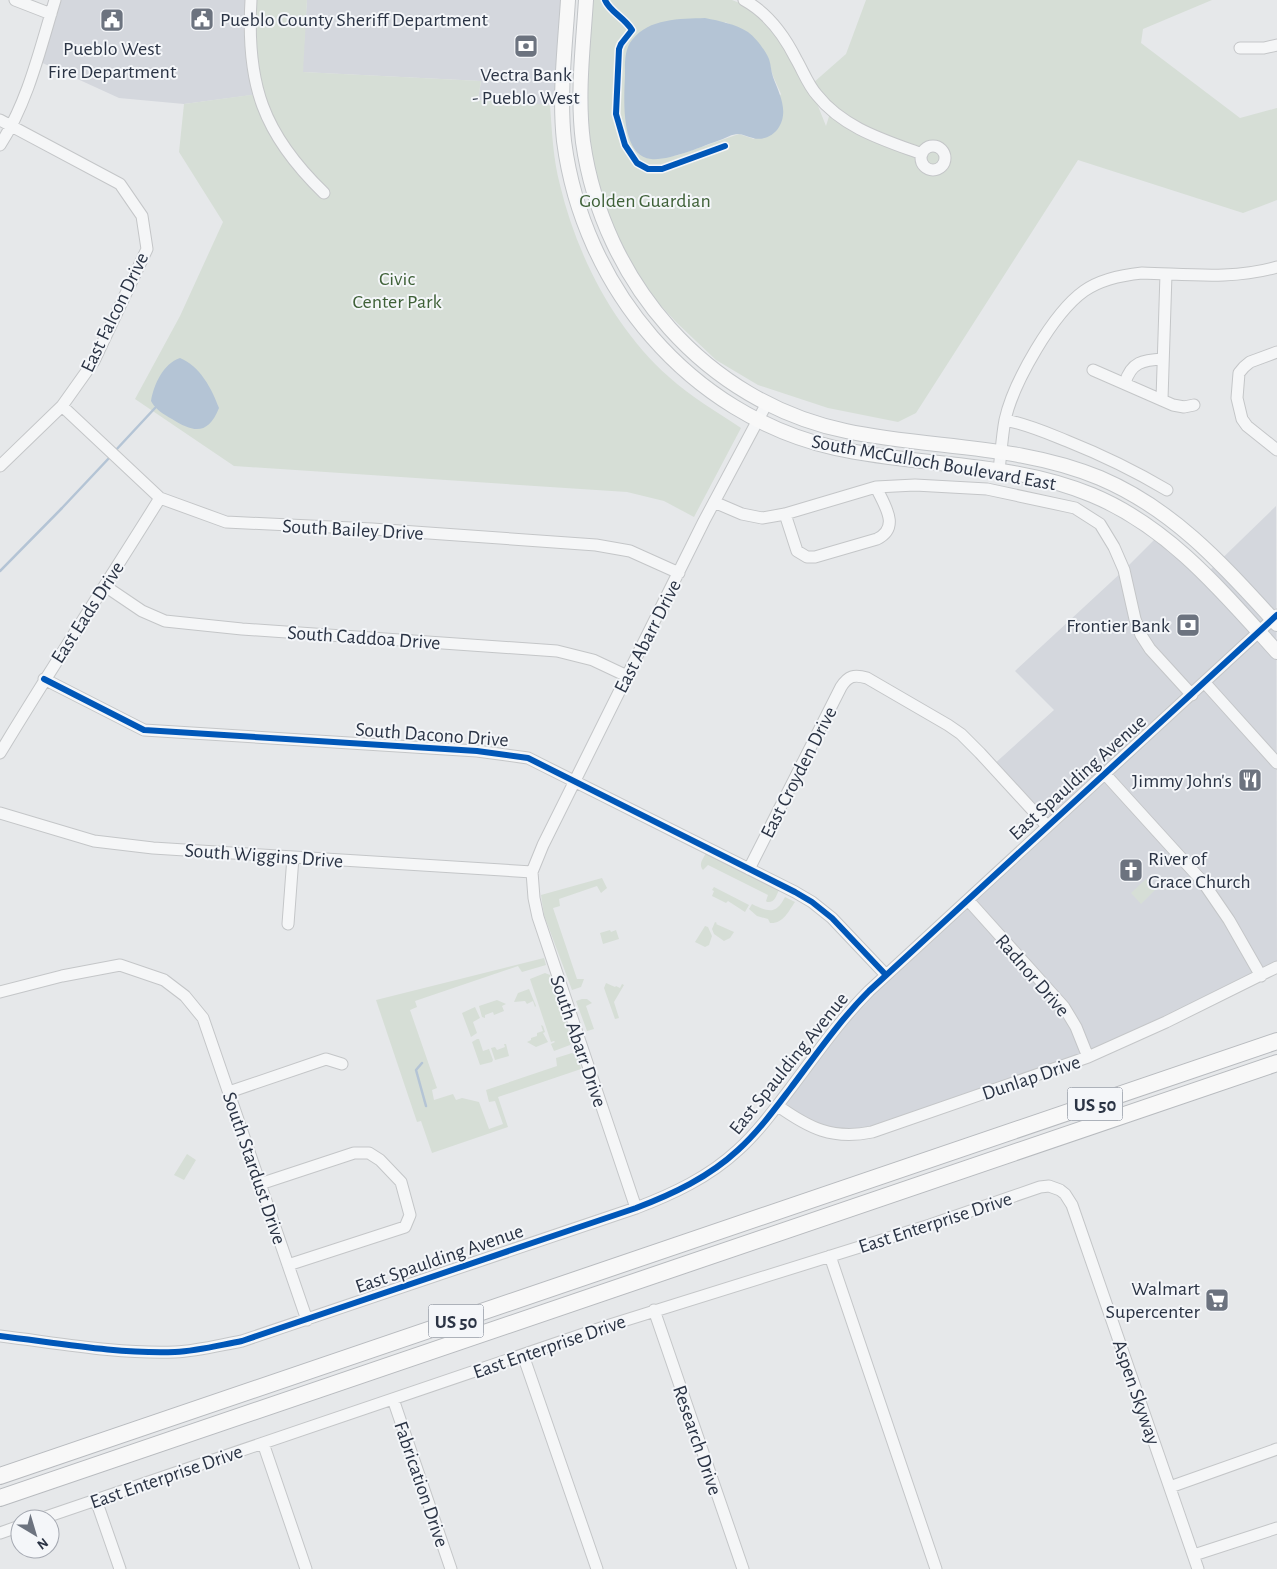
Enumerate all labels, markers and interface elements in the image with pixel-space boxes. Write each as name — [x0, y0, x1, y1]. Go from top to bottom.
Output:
public building icon: Pueblo County Sheriff Department — [189, 6, 215, 32]
public building icon: Pueblo West Fire Department — [99, 7, 125, 33]
place label: Pueblo County Sheriff Department — [220, 10, 489, 30]
bank icon: Vectra Bank - Pueblo West — [513, 33, 539, 59]
place label: Pueblo West Fire Department — [48, 39, 177, 82]
place label: Vectra Bank - Pueblo West — [472, 65, 580, 108]
park label: Golden Guardian — [579, 191, 711, 211]
street label: East Falcon Drive — [77, 249, 152, 375]
park label: Civic Center Park — [352, 269, 442, 312]
street label: South McCulloch Boulevard East — [810, 432, 1058, 494]
street label: South Bailey Drive — [282, 516, 424, 544]
street label: East Eads Drive — [48, 558, 128, 667]
street label: East Abarr Drive — [611, 577, 685, 696]
bank icon: Frontier Bank — [1175, 612, 1201, 638]
place label: Frontier Bank — [1066, 616, 1170, 636]
street label: South Caddoa Drive — [287, 623, 441, 653]
street label: East Croyden Drive — [757, 703, 841, 841]
street label: East Spaulding Avenue — [1005, 711, 1150, 844]
street label: South Dacono Drive — [355, 720, 509, 750]
restaurant icon: Jimmy John's — [1237, 767, 1263, 793]
place label: Jimmy John's — [1132, 771, 1232, 791]
street label: South Wiggins Drive — [184, 840, 344, 872]
place label: River of Grace Church — [1148, 849, 1251, 892]
church icon: River of Grace Church — [1118, 857, 1144, 883]
street label: Radnor Drive — [991, 931, 1073, 1021]
street label: South Abarr Drive — [546, 973, 610, 1110]
street label: East Spaulding Avenue — [725, 989, 852, 1138]
street label: Dunlap Drive — [980, 1052, 1083, 1104]
road number: US 50 — [1068, 1088, 1122, 1120]
street label: South Stardust Drive — [219, 1090, 290, 1247]
street label: East Enterprise Drive — [856, 1189, 1014, 1257]
street label: East Spaulding Avenue — [353, 1221, 526, 1297]
place label: Walmart Supercenter — [1106, 1279, 1201, 1322]
supermarket icon: Walmart Supercenter — [1204, 1287, 1230, 1313]
road number: US 50 — [428, 1304, 484, 1338]
street label: East Enterprise Drive — [470, 1311, 628, 1382]
street label: Aspen Skyway — [1109, 1337, 1163, 1448]
street label: Research Drive — [669, 1383, 725, 1498]
street label: Fabrication Drive — [390, 1419, 452, 1550]
street label: East Enterprise Drive — [87, 1441, 245, 1512]
north arrow — [10, 1509, 60, 1559]
text: N — [34, 1535, 51, 1552]

